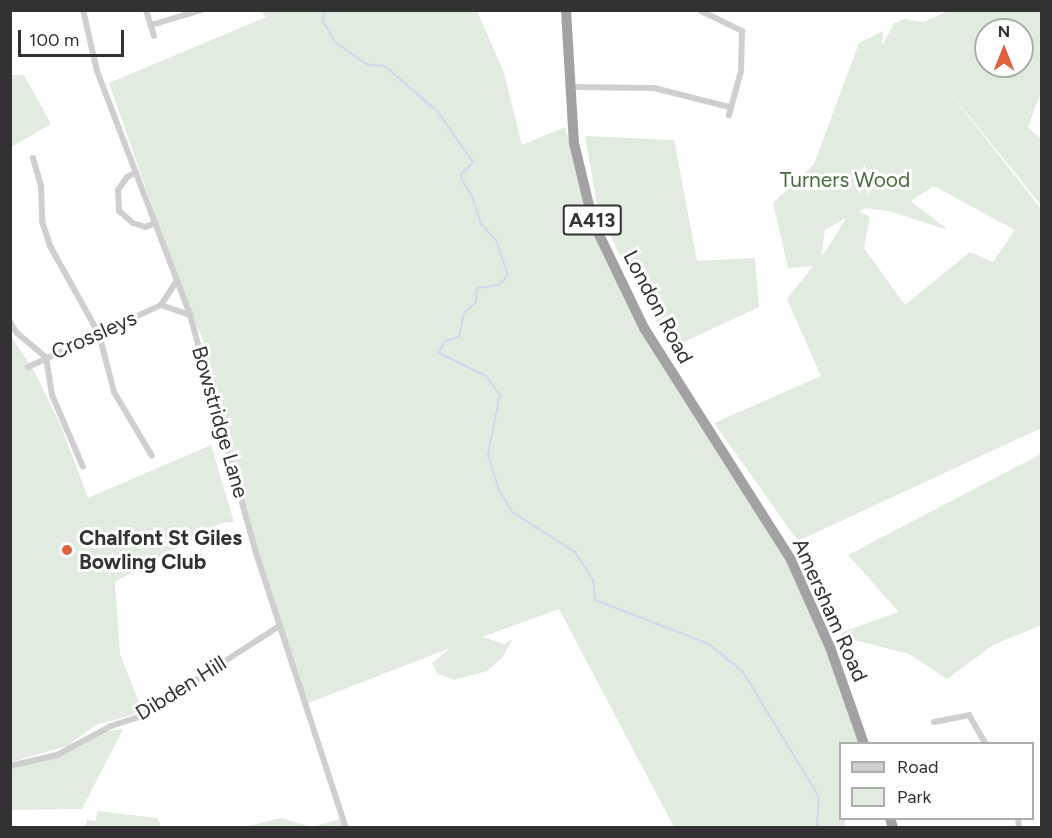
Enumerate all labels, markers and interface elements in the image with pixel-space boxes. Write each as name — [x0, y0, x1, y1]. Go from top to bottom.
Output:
scale bar — [21, 18, 128, 56]
north arrow — [974, 18, 1034, 78]
text: N — [998, 22, 1010, 41]
text: 100 m — [29, 29, 79, 51]
park label: Turners Wood — [780, 167, 910, 193]
road number: A413 — [562, 203, 622, 237]
street label: London Road — [618, 246, 698, 368]
street label: Crossleys — [47, 305, 141, 365]
street label: Bowstridge Lane — [186, 343, 254, 501]
place label: Chalfont St Giles Bowling Club — [79, 525, 242, 575]
street label: Amersham Road — [787, 534, 873, 686]
marker: Chalfont St Giles Bowling Club — [60, 543, 74, 557]
street label: Dibden Hill — [131, 650, 231, 726]
legend — [839, 742, 1034, 820]
text: Road — [897, 756, 938, 778]
text: Park — [897, 786, 931, 808]

